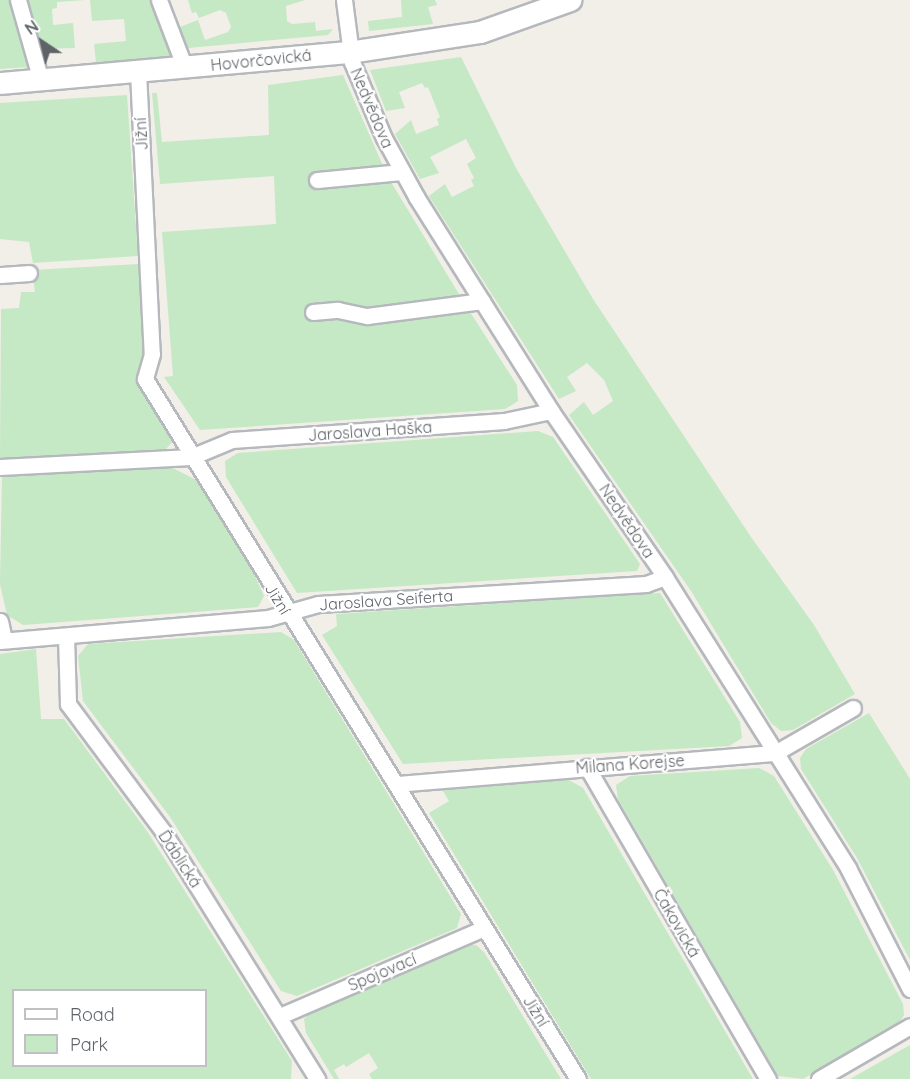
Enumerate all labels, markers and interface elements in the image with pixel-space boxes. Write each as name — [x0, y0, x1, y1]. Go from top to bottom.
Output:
north arrow — [12, 12, 72, 72]
text: N — [21, 16, 42, 39]
street label: Hovorčovická — [209, 45, 313, 75]
street label: Nedvědova — [347, 65, 397, 151]
street label: Jižní — [131, 117, 151, 151]
street label: Jaroslava Haška — [307, 417, 433, 445]
street label: Nedvědova — [595, 480, 659, 562]
street label: Jižní — [261, 580, 295, 618]
street label: Jaroslava Seiferta — [318, 586, 454, 614]
street label: Milana Korejse — [575, 751, 685, 777]
street label: Ďáblická — [154, 827, 206, 891]
street label: Čakovická — [650, 885, 704, 961]
street label: Spojovací — [345, 949, 419, 995]
legend — [12, 989, 207, 1067]
street label: Jižní — [519, 992, 553, 1030]
text: Road — [70, 1003, 115, 1026]
text: Park — [70, 1033, 108, 1056]

